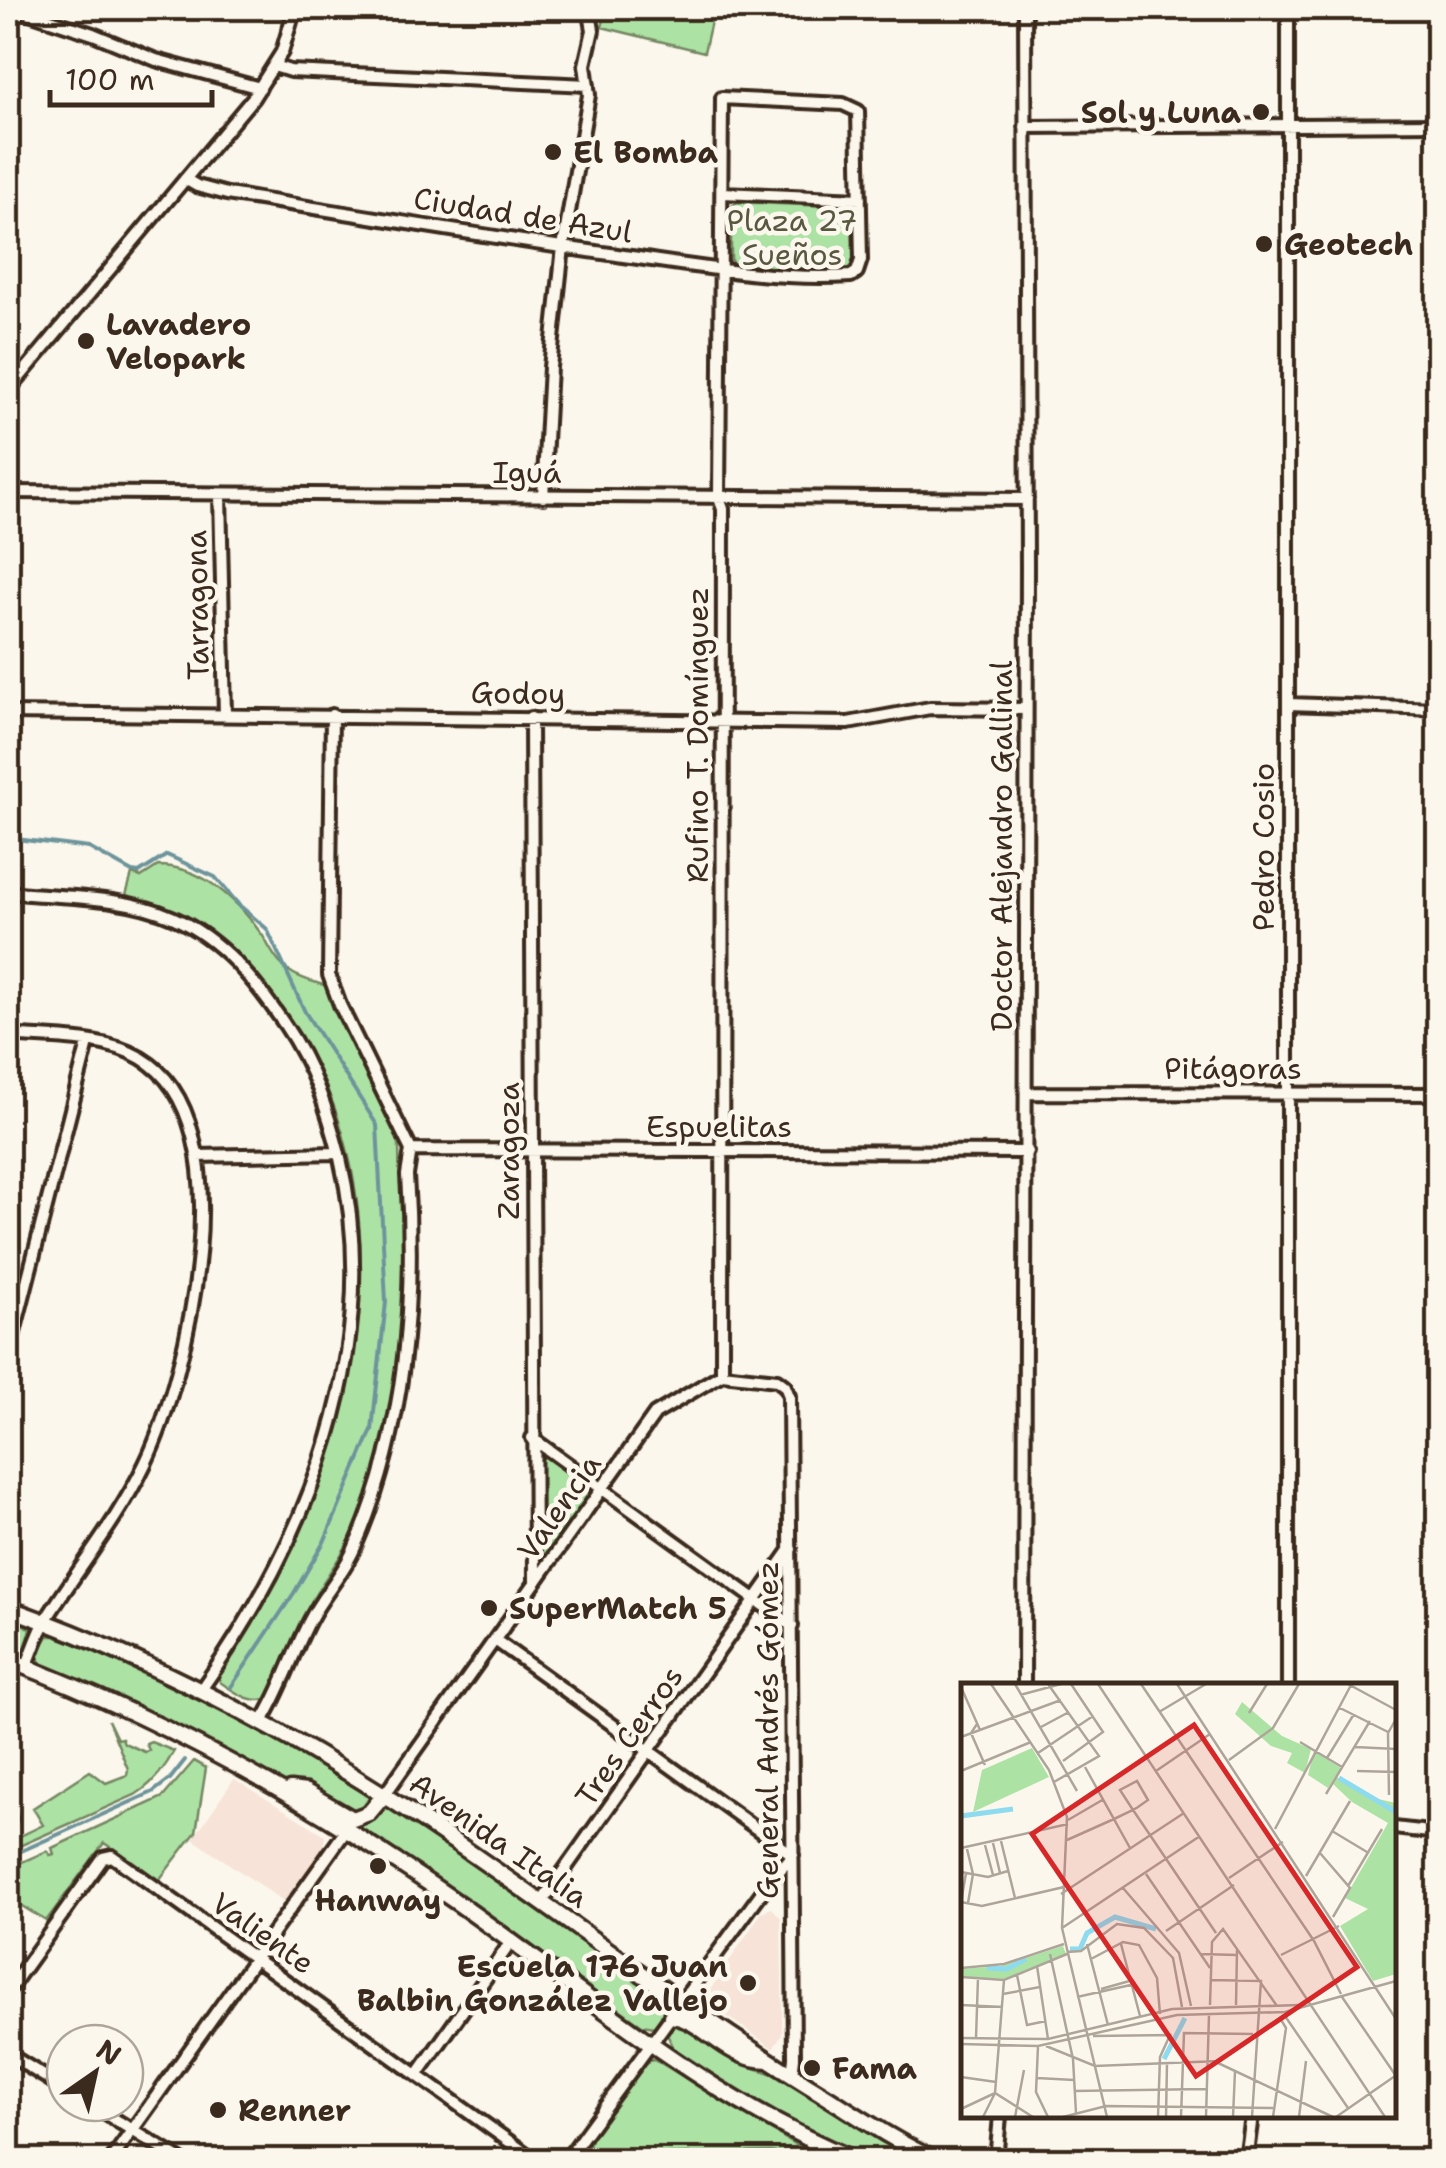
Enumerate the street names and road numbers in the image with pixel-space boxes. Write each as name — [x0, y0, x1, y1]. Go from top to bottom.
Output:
street label: Ciudad de Azul — [411, 177, 635, 253]
street label: Iguá — [492, 452, 562, 493]
street label: Tarragona — [175, 529, 219, 680]
street label: Rufino T. Domínguez — [677, 587, 718, 883]
street label: Doctor Alejandro Gallinal — [981, 661, 1022, 1031]
street label: Godoy — [470, 672, 566, 714]
street label: Pedro Cosio — [1243, 763, 1284, 931]
street label: Pitágoras — [1164, 1048, 1302, 1089]
street label: Zaragoza — [488, 1082, 529, 1220]
street label: Espuelitas — [646, 1106, 792, 1147]
street label: Valencia — [508, 1445, 611, 1568]
street label: General Andrés Gómez — [747, 1561, 788, 1899]
street label: Tres Cerros — [566, 1658, 692, 1814]
street label: Avenida Italia — [401, 1763, 597, 1917]
street label: Valiente — [203, 1883, 323, 1983]

